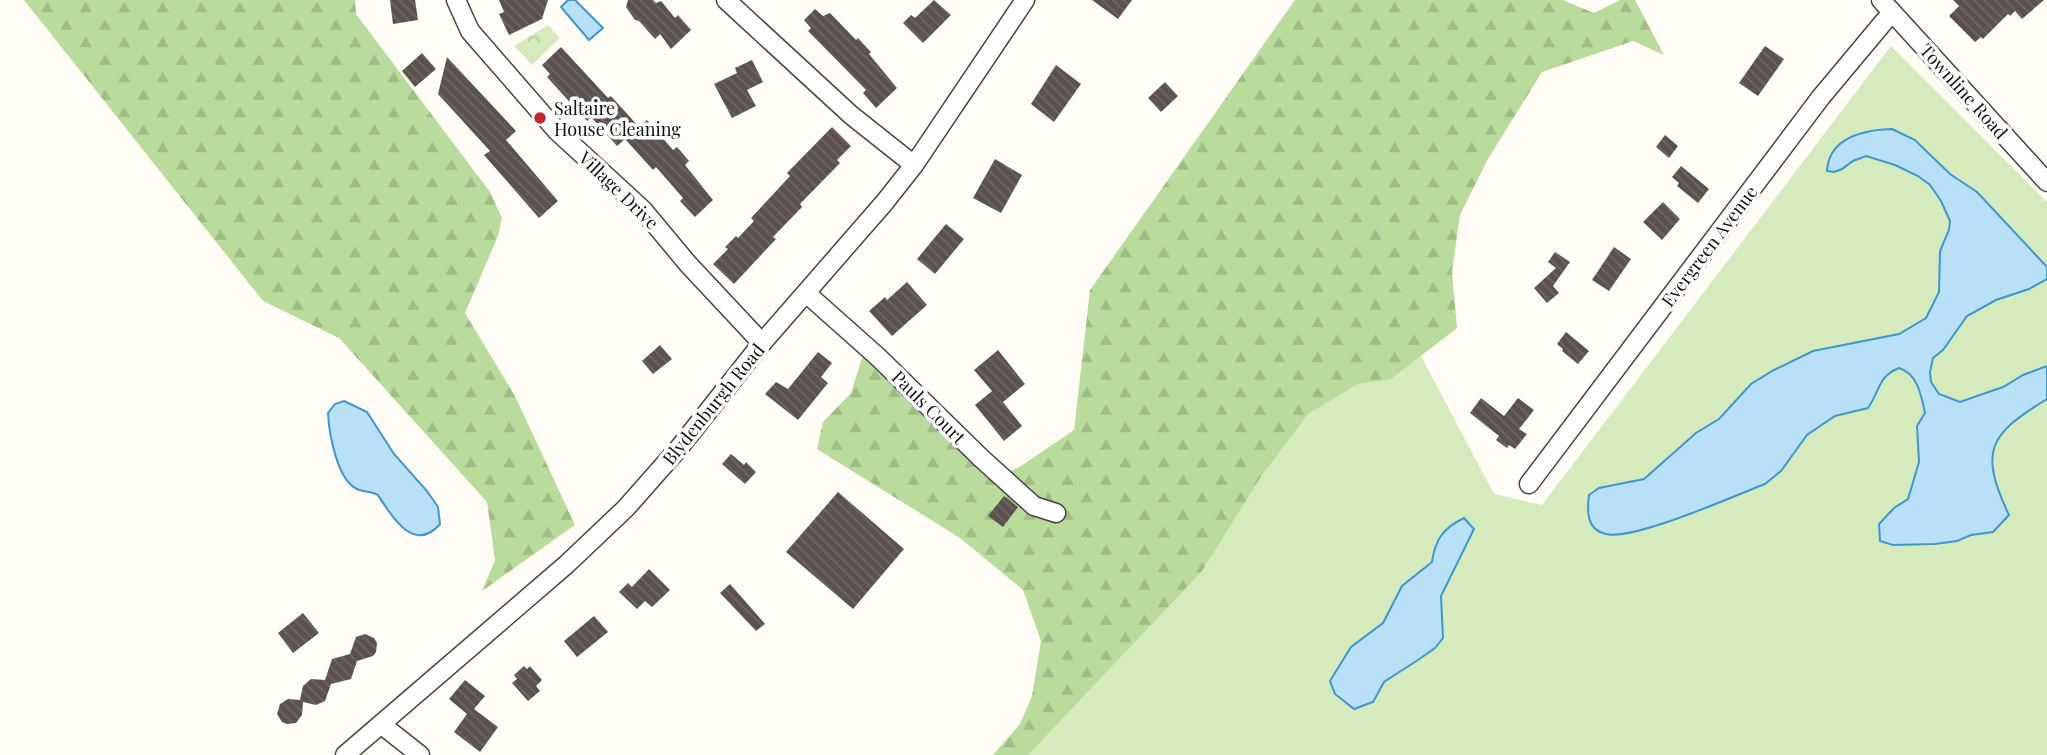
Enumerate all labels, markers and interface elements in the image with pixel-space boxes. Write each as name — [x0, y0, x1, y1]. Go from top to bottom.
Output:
street label: Townline Road — [1915, 38, 2014, 144]
place label: Saltaire House Cleaning — [554, 96, 681, 141]
marker: Saltaire House Cleaning — [532, 110, 548, 126]
street label: Village Drive — [573, 145, 664, 234]
street label: Evergreen Avenue — [1655, 180, 1763, 312]
street label: Blydenburgh Road — [657, 338, 770, 470]
street label: Pauls Court — [887, 365, 971, 449]

